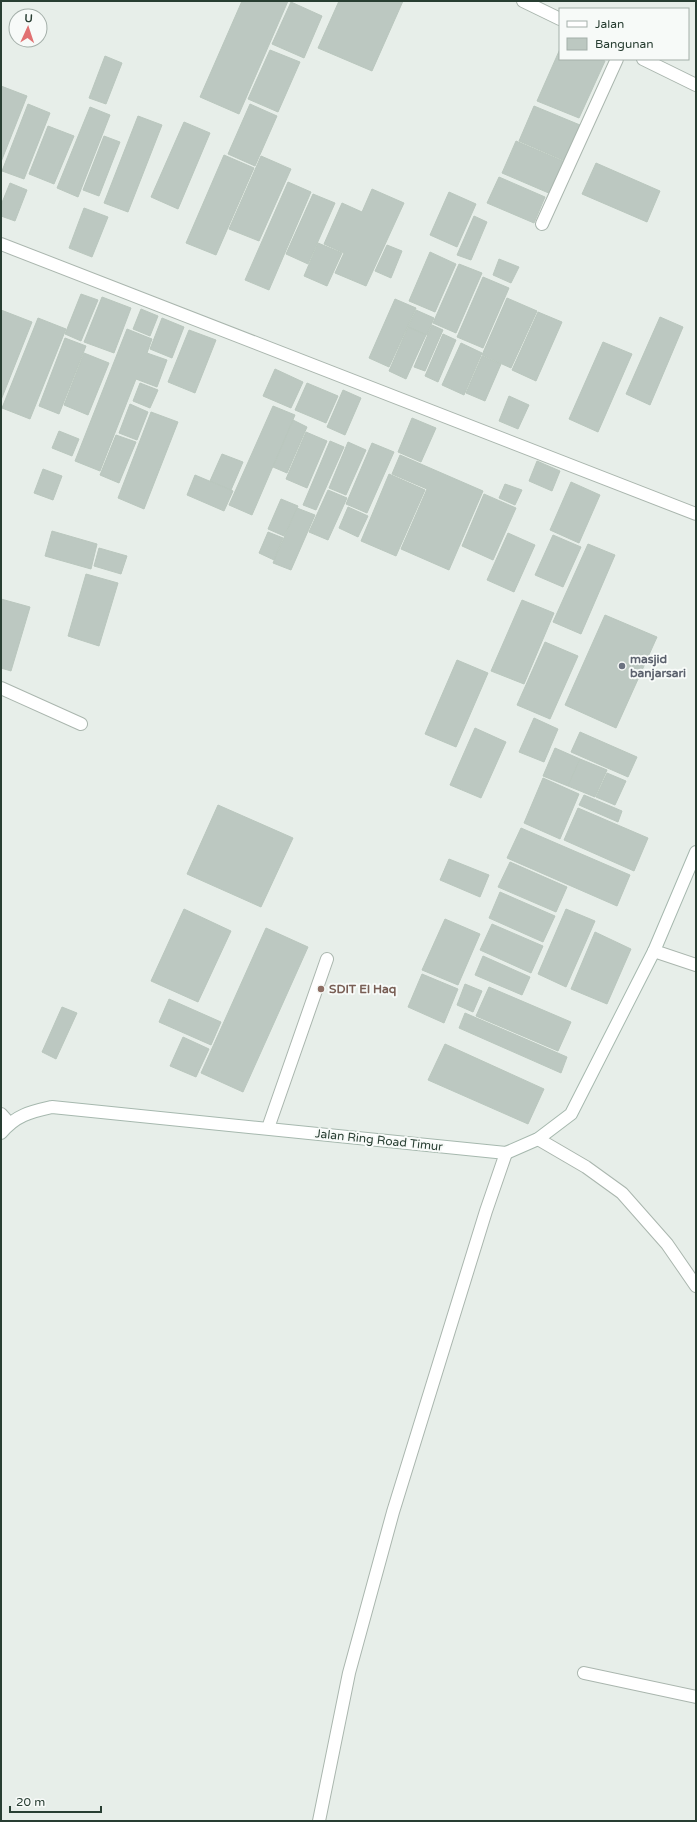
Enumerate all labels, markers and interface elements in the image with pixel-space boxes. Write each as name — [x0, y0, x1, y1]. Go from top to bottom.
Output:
north arrow — [8, 8, 48, 48]
legend — [559, 8, 689, 60]
text: U — [24, 12, 33, 25]
text: Jalan — [595, 17, 624, 31]
text: Bangunan — [595, 37, 654, 51]
place label: masjid banjarsari — [630, 652, 686, 681]
marker: masjid banjarsari — [617, 661, 627, 671]
place label: SDIT El Haq — [329, 982, 396, 997]
marker: SDIT El Haq — [316, 984, 326, 994]
street label: Jalan Ring Road Timur — [314, 1126, 444, 1154]
scale bar — [10, 1788, 101, 1814]
text: 20 m — [16, 1795, 45, 1809]

